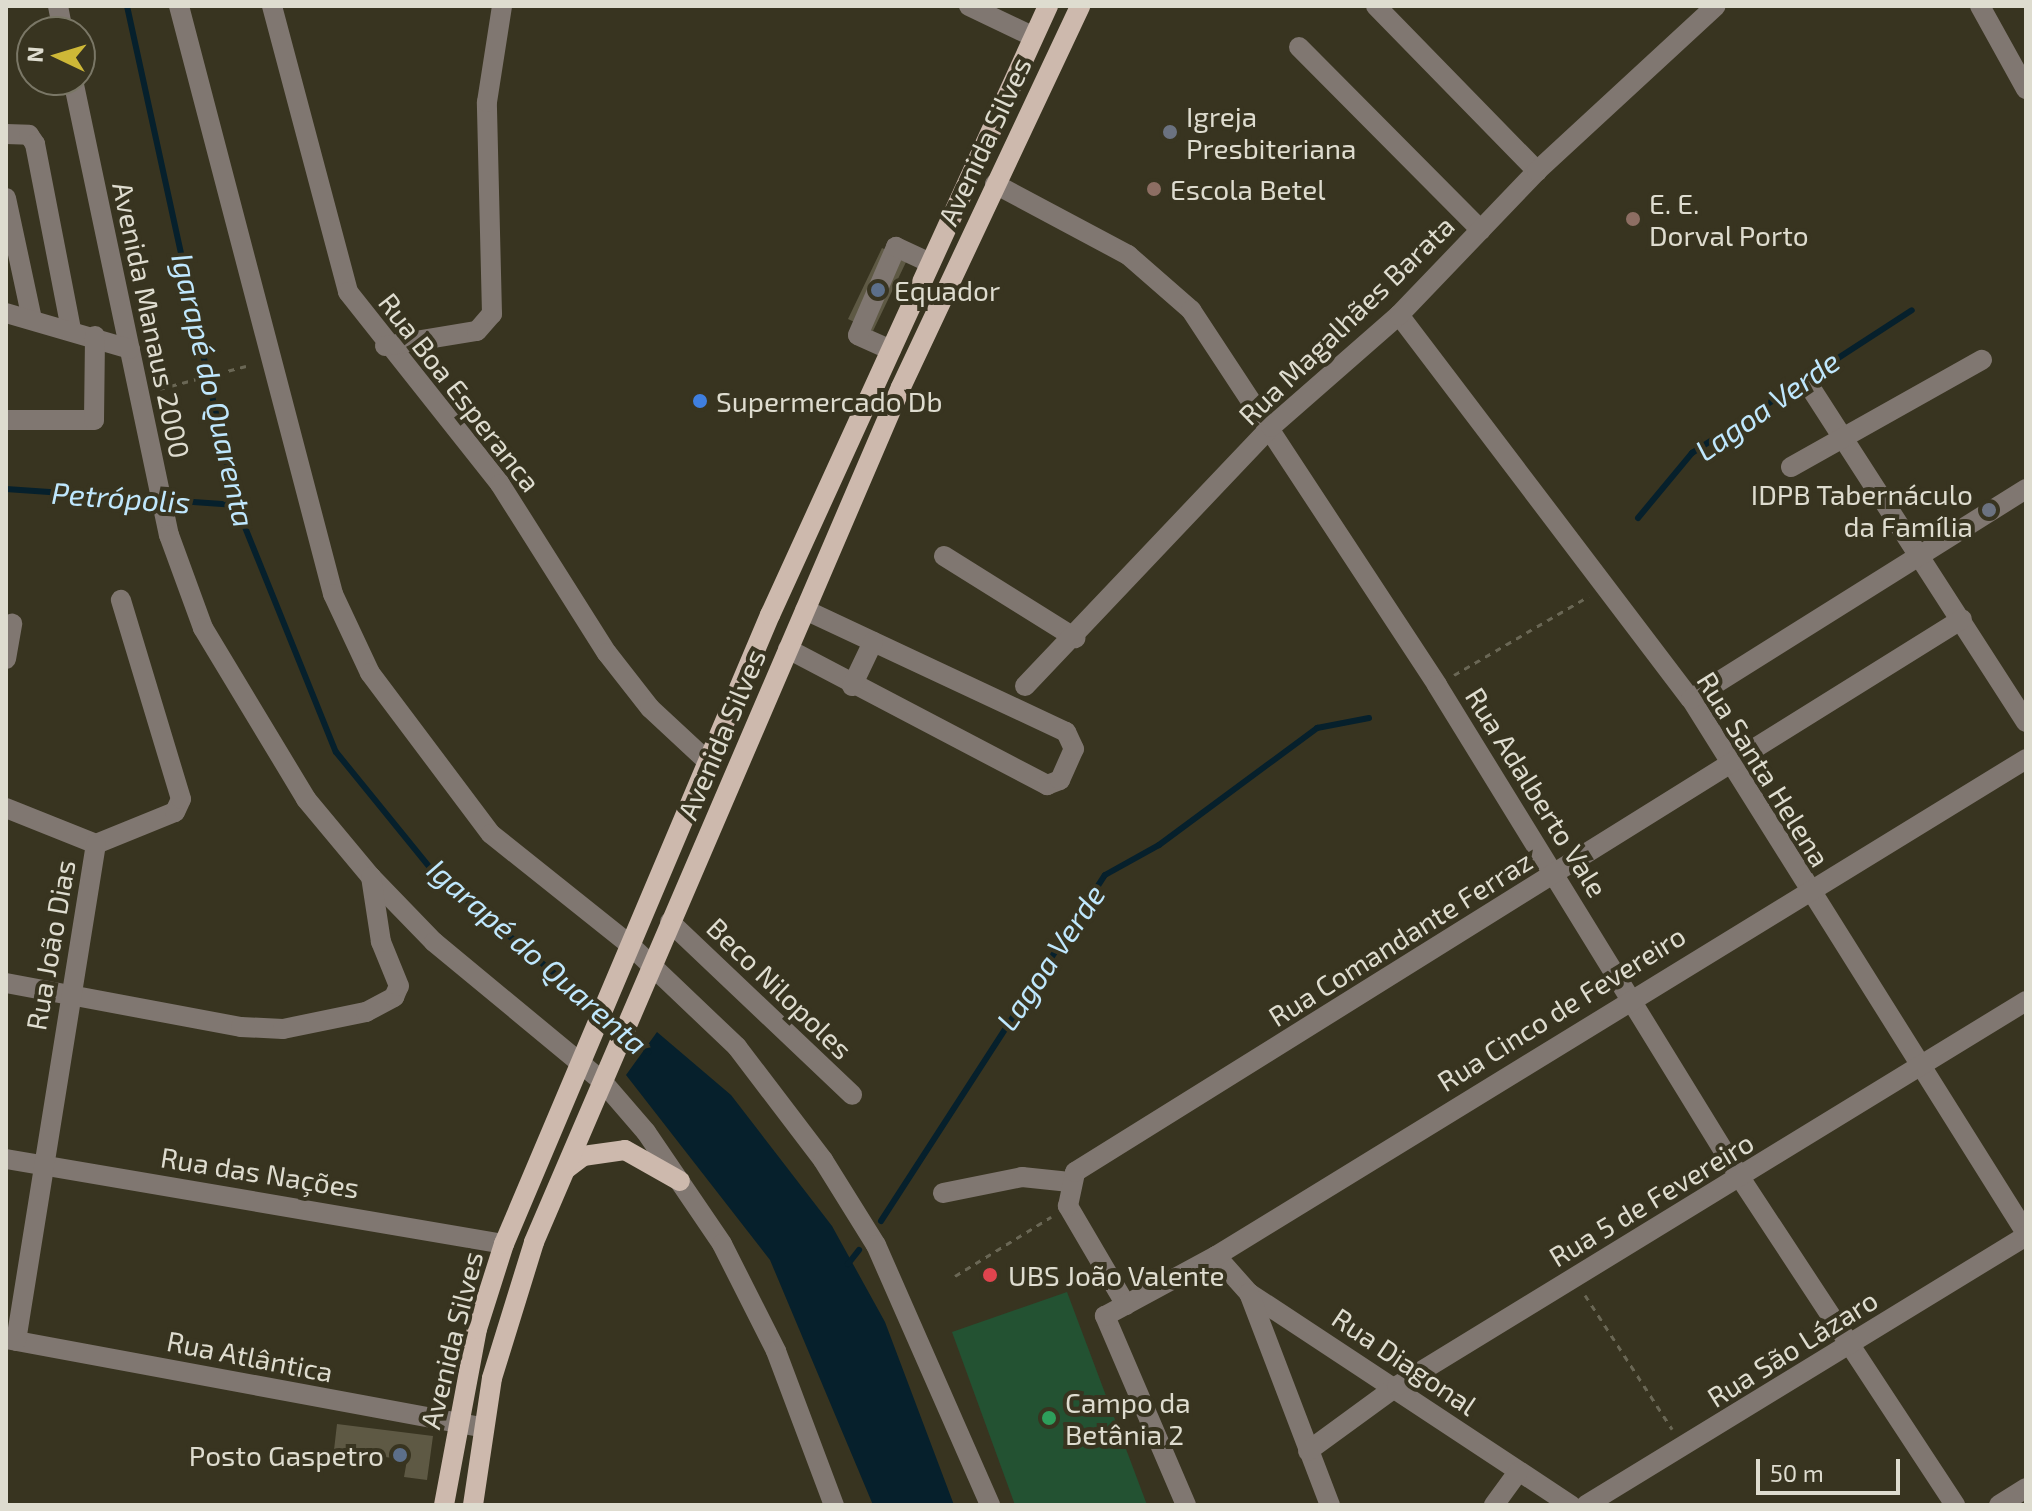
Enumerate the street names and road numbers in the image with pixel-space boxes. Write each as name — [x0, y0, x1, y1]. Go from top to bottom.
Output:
street label: Avenida Silves — [930, 52, 1038, 230]
street label: Avenida Manaus 2000 — [106, 179, 198, 461]
street label: Rua Magalhães Barata — [1231, 208, 1461, 432]
street label: Rua Boa Esperanca — [372, 286, 548, 498]
street label: Avenida Silves — [670, 644, 772, 824]
street label: Rua Santa Helena — [1691, 665, 1837, 873]
street label: Rua Adalberto Vale — [1459, 680, 1615, 904]
street label: Rua Comandante Ferraz — [1262, 843, 1538, 1033]
street label: Rua João Dias — [18, 857, 82, 1033]
street label: Beco Nilopoles — [700, 910, 860, 1066]
street label: Rua Cinco de Fevereiro — [1431, 918, 1691, 1098]
street label: Rua 5 de Fevereiro — [1543, 1125, 1759, 1273]
street label: Rua das Nações — [158, 1140, 362, 1204]
street label: Avenida Silves — [413, 1248, 489, 1432]
street label: Rua São Lázaro — [1701, 1282, 1883, 1414]
street label: Rua Diagonal — [1326, 1300, 1484, 1422]
street label: Rua Atlântica — [164, 1323, 336, 1389]

